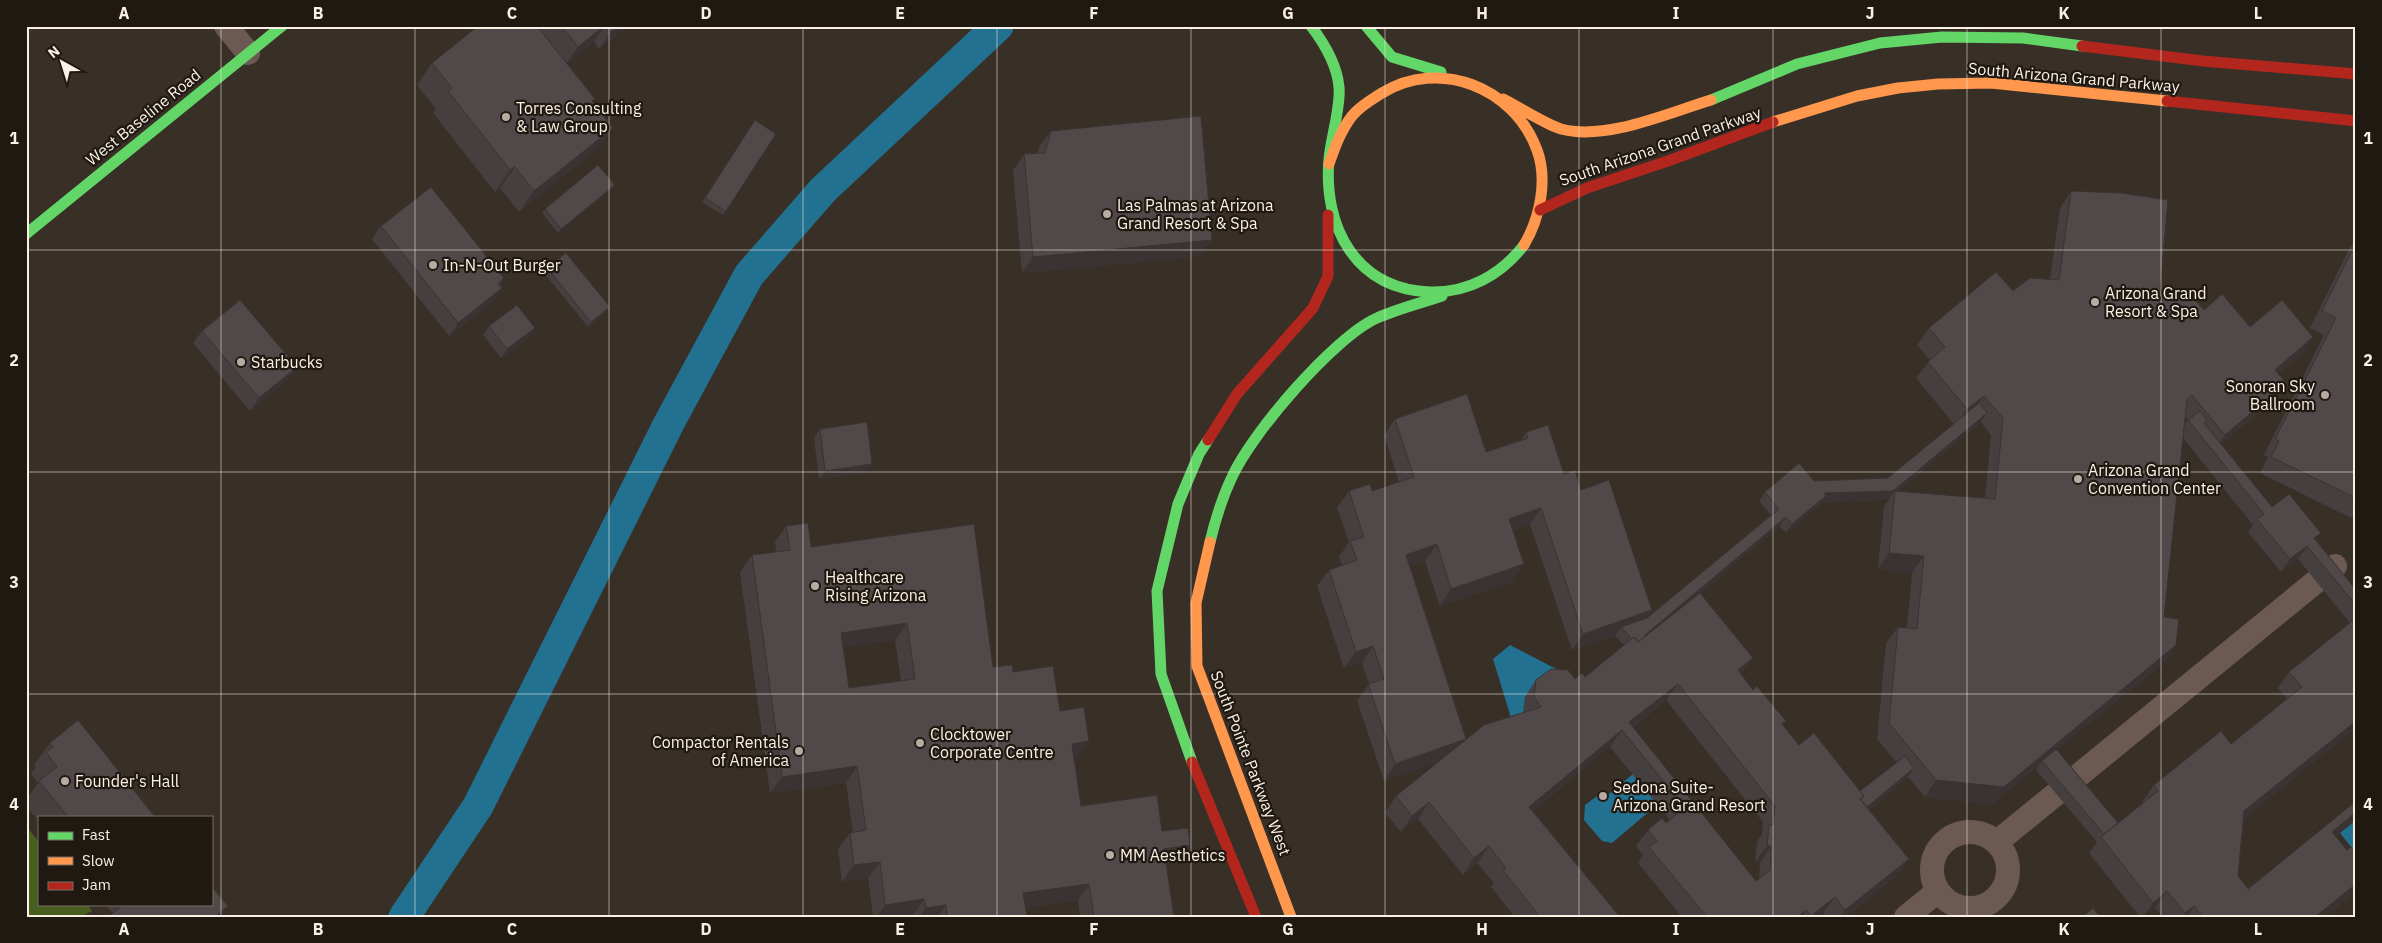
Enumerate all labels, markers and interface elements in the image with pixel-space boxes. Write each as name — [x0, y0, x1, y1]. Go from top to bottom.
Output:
text: A — [119, 3, 130, 23]
text: B — [313, 3, 324, 23]
text: C — [507, 3, 517, 23]
text: D — [700, 3, 712, 23]
text: E — [895, 3, 905, 23]
text: F — [1089, 3, 1099, 23]
text: G — [1282, 3, 1294, 23]
text: H — [1476, 3, 1488, 23]
text: I — [1673, 3, 1680, 23]
text: J — [1866, 3, 1874, 23]
text: K — [2058, 3, 2070, 23]
text: L — [2254, 3, 2262, 23]
north arrow — [38, 38, 88, 88]
text: N — [44, 42, 63, 62]
street label: South Arizona Grand Parkway — [1967, 58, 2181, 96]
street label: West Baseline Road — [81, 64, 205, 170]
place label: Torres Consulting & Law Group — [516, 98, 642, 136]
street label: South Arizona Grand Parkway — [1556, 102, 1764, 190]
marker: Torres Consulting & Law Group — [500, 111, 512, 123]
text: 1 — [9, 128, 19, 148]
text: 1 — [2363, 128, 2373, 148]
place label: Las Palmas at Arizona Grand Resort & Spa — [1117, 195, 1274, 233]
marker: Las Palmas at Arizona Grand Resort & Spa — [1101, 208, 1113, 220]
place label: In-N-Out Burger — [443, 255, 561, 275]
marker: In-N-Out Burger — [427, 259, 439, 271]
place label: Arizona Grand Resort & Spa — [2105, 283, 2207, 321]
marker: Arizona Grand Resort & Spa — [2089, 296, 2101, 308]
text: 2 — [9, 350, 19, 370]
text: 2 — [2363, 350, 2373, 370]
place label: Starbucks — [251, 352, 323, 372]
marker: Starbucks — [235, 356, 247, 368]
place label: Sonoran Sky Ballroom — [2226, 376, 2315, 414]
marker: Sonoran Sky Ballroom — [2319, 389, 2331, 401]
place label: Arizona Grand Convention Center — [2088, 460, 2221, 498]
marker: Arizona Grand Convention Center — [2072, 473, 2084, 485]
place label: Healthcare Rising Arizona — [825, 567, 927, 605]
text: 3 — [9, 572, 19, 592]
text: 3 — [2363, 572, 2373, 592]
marker: Healthcare Rising Arizona — [809, 580, 821, 592]
street label: South Pointe Parkway West — [1207, 668, 1295, 858]
place label: Clocktower Corporate Centre — [930, 724, 1054, 762]
place label: Compactor Rentals of America — [652, 732, 789, 770]
marker: Clocktower Corporate Centre — [914, 737, 926, 749]
marker: Compactor Rentals of America — [793, 745, 805, 757]
place label: Founder's Hall — [75, 771, 179, 791]
marker: Founder's Hall — [59, 775, 71, 787]
place label: Sedona Suite- Arizona Grand Resort — [1613, 777, 1765, 815]
marker: Sedona Suite- Arizona Grand Resort — [1597, 790, 1609, 802]
text: 4 — [9, 794, 19, 814]
text: 4 — [2363, 794, 2373, 814]
legend — [38, 816, 212, 906]
text: Fast — [82, 825, 110, 844]
place label: MM Aesthetics — [1120, 845, 1225, 865]
marker: MM Aesthetics — [1104, 849, 1116, 861]
text: Slow — [82, 851, 115, 870]
text: Jam — [82, 875, 111, 894]
text: A — [119, 919, 130, 939]
text: B — [313, 919, 324, 939]
text: C — [507, 919, 517, 939]
text: D — [700, 919, 712, 939]
text: E — [895, 919, 905, 939]
text: F — [1089, 919, 1099, 939]
text: G — [1282, 919, 1294, 939]
text: H — [1476, 919, 1488, 939]
text: I — [1673, 919, 1680, 939]
text: J — [1866, 919, 1874, 939]
text: K — [2058, 919, 2070, 939]
text: L — [2254, 919, 2262, 939]

